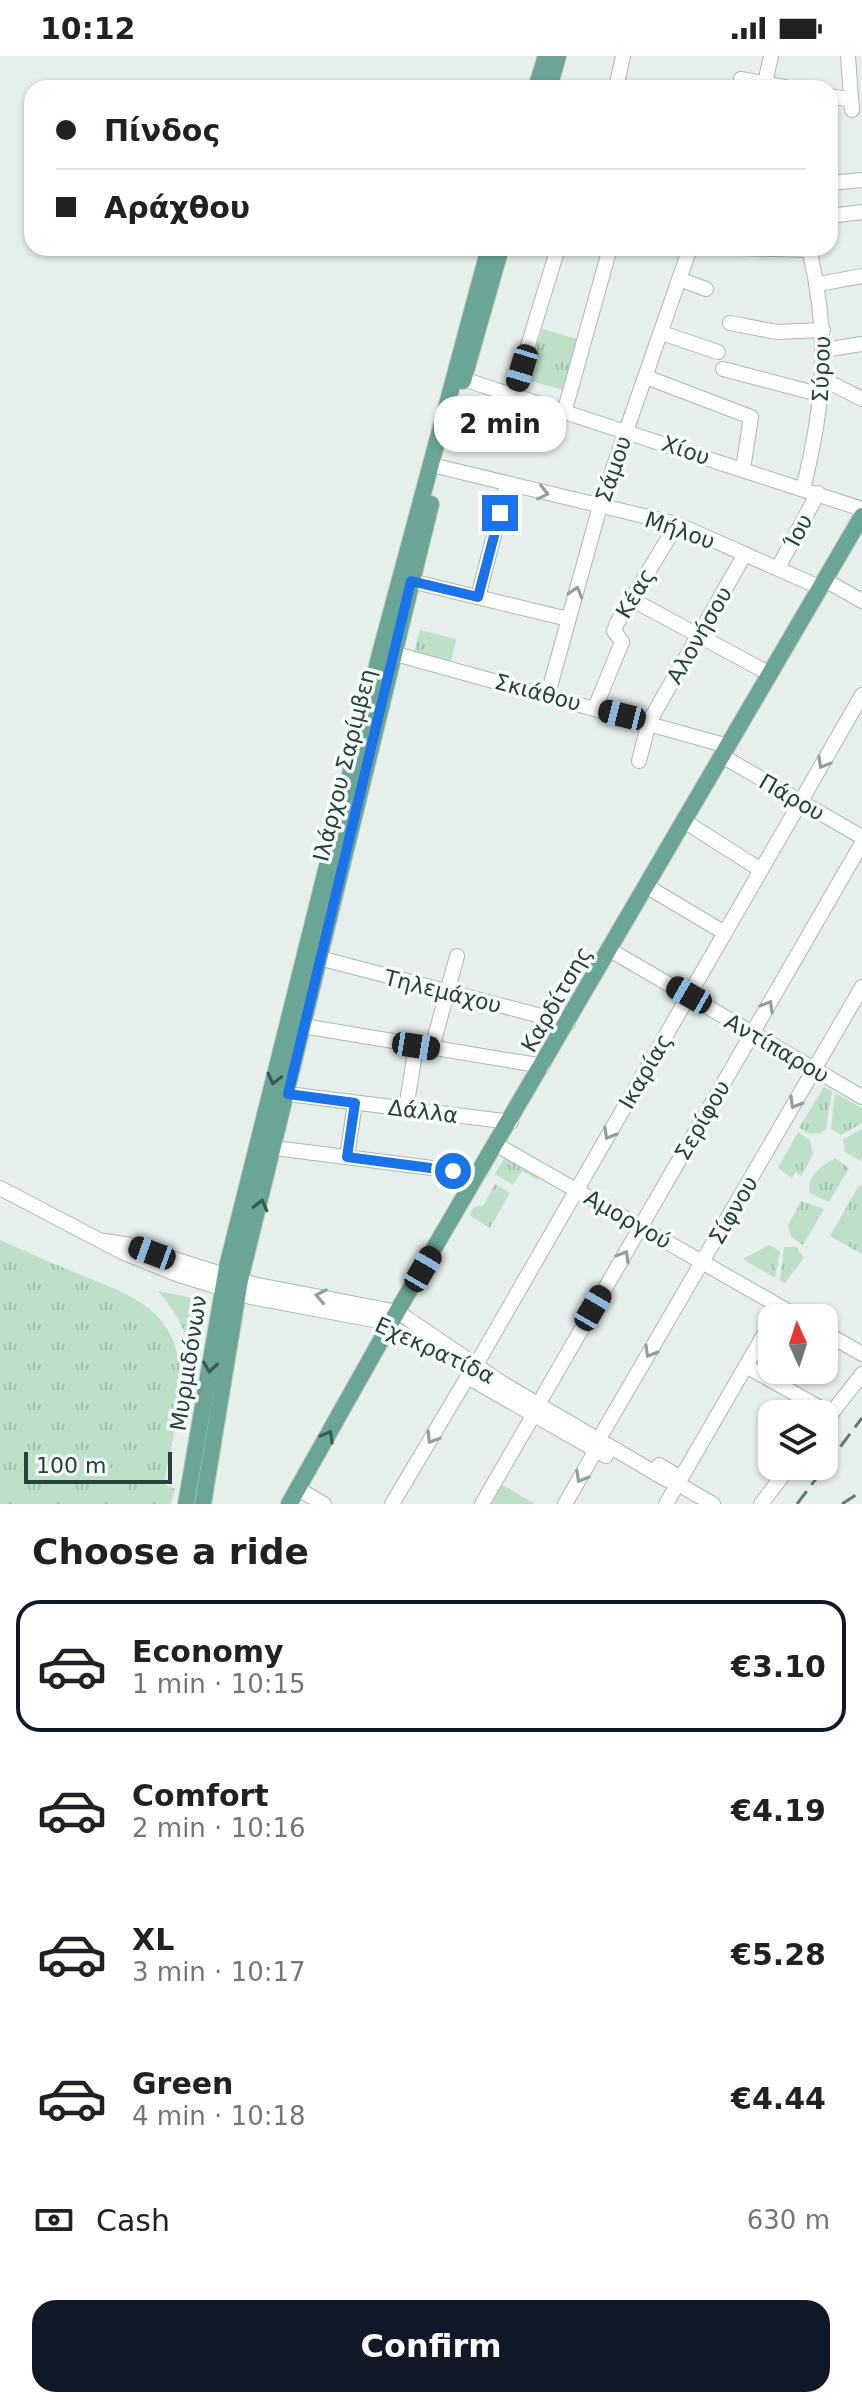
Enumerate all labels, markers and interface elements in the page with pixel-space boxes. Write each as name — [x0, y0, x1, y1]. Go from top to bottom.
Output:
text: 10:12 — [40, 11, 136, 46]
text: Πίνδος — [104, 113, 220, 148]
text: Αράχθου — [104, 190, 250, 225]
street label: Σύρου — [808, 335, 835, 403]
car — [504, 342, 540, 394]
callout: 2 min — [434, 397, 566, 453]
text: 2 min — [459, 409, 541, 439]
street label: Χίου — [659, 431, 713, 470]
street label: Σάμου — [590, 433, 636, 506]
one-way arrow — [535, 484, 549, 501]
route end — [482, 495, 518, 531]
street label: Μήλου — [642, 507, 718, 554]
street label: Ίου — [779, 510, 818, 554]
street label: Κέας — [611, 564, 660, 623]
street label: Αλονήσου — [662, 582, 737, 688]
one-way arrow — [567, 586, 583, 600]
street label: Ιλάρχου Σαρίμβεη — [308, 666, 381, 864]
street label: Σκιάθου — [492, 669, 584, 716]
car — [596, 698, 648, 732]
one-way arrow — [817, 754, 833, 769]
street label: Πάρου — [755, 769, 829, 826]
street label: Καρδίτσης — [516, 942, 597, 1057]
street label: Τηλεμάχου — [381, 965, 504, 1018]
car — [662, 973, 716, 1017]
one-way arrow — [758, 1000, 774, 1015]
street label: Αντίπαρου — [720, 1009, 833, 1088]
street label: Ικαρίας — [614, 1029, 677, 1113]
car — [390, 1030, 442, 1062]
one-way arrow — [267, 1071, 284, 1085]
street label: Σερίφου — [670, 1076, 735, 1165]
one-way arrow — [789, 1094, 805, 1109]
street label: Δάλλα — [387, 1095, 459, 1128]
one-way arrow — [603, 1125, 619, 1139]
route start — [435, 1153, 471, 1189]
street label: Σίφνου — [704, 1172, 763, 1249]
street label: Αμοργού — [580, 1185, 675, 1254]
one-way arrow — [251, 1199, 268, 1213]
car — [125, 1234, 179, 1272]
car — [401, 1242, 445, 1296]
one-way arrow — [614, 1250, 630, 1264]
car — [571, 1281, 615, 1335]
one-way arrow — [314, 1289, 328, 1306]
street label: Μυρμιδόνων — [165, 1293, 212, 1433]
north arrow — [758, 1304, 838, 1384]
map controls — [758, 1304, 838, 1480]
street label: Εχεκρατίδα — [371, 1312, 498, 1389]
one-way arrow — [644, 1343, 660, 1358]
one-way arrow — [202, 1361, 219, 1374]
button: layers — [758, 1400, 838, 1480]
one-way arrow — [426, 1429, 442, 1444]
one-way arrow — [318, 1431, 334, 1445]
scale bar — [24, 1448, 172, 1484]
text: 100 m — [36, 1453, 106, 1478]
one-way arrow — [575, 1468, 591, 1483]
text: Choose a ride — [32, 1531, 309, 1572]
icon: car — [36, 1630, 108, 1702]
text: Economy — [132, 1634, 284, 1669]
text: €3.10 — [731, 1649, 826, 1684]
text: 1 min · 10:15 — [132, 1669, 306, 1699]
icon: car — [36, 1774, 108, 1846]
text: Comfort — [132, 1778, 269, 1813]
text: €4.19 — [731, 1793, 826, 1828]
text: 2 min · 10:16 — [132, 1813, 306, 1843]
icon: car — [36, 1918, 108, 1990]
text: XL — [132, 1922, 174, 1957]
text: €5.28 — [731, 1937, 826, 1972]
text: 3 min · 10:17 — [132, 1957, 306, 1987]
icon: car — [36, 2062, 108, 2134]
text: Green — [132, 2066, 233, 2101]
text: €4.44 — [731, 2081, 826, 2116]
text: 4 min · 10:18 — [132, 2101, 306, 2131]
icon: cash — [32, 2198, 76, 2242]
text: Cash — [96, 2203, 170, 2238]
text: 630 m — [747, 2205, 830, 2235]
button: Confirm — [32, 2300, 830, 2392]

